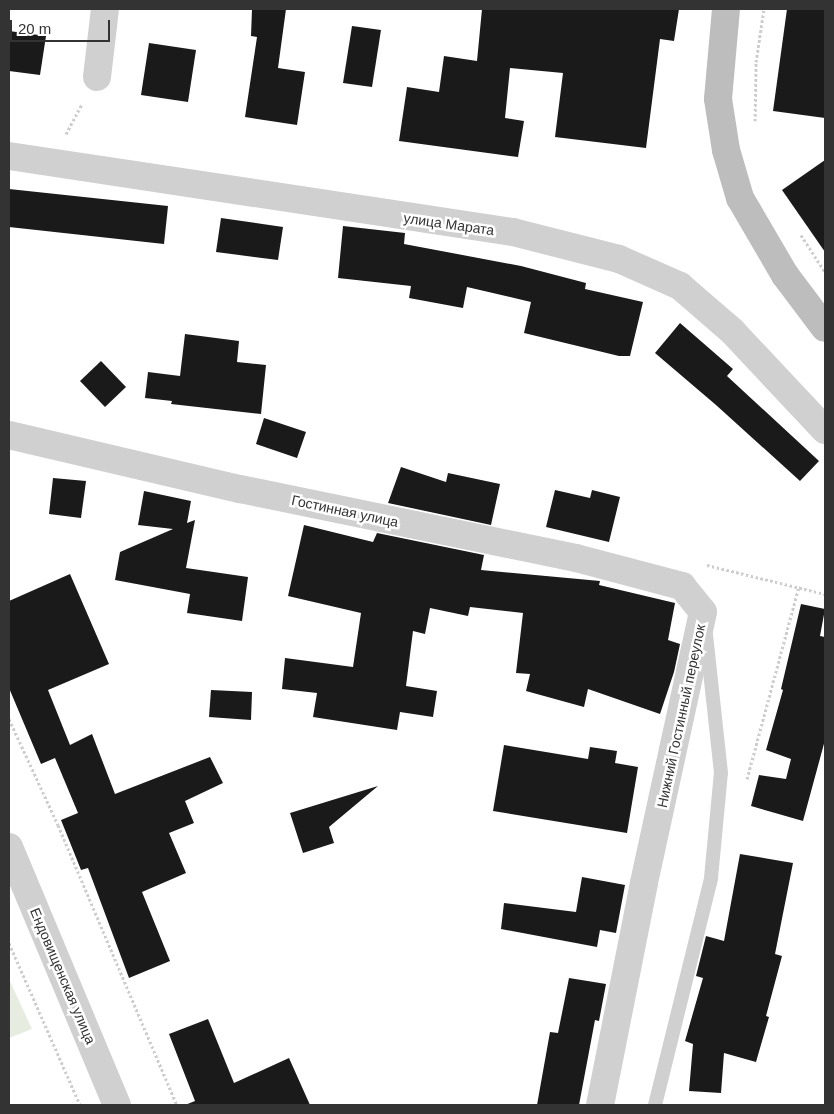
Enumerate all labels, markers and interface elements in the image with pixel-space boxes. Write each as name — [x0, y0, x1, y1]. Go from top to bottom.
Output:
scale bar — [12, 10, 112, 42]
text: 20 m — [18, 20, 51, 37]
street label: улица Марата — [403, 209, 495, 239]
street label: Гостинная улица — [290, 491, 400, 531]
street label: Нижний Гостинный переулок — [653, 623, 709, 809]
street label: Ендовищенская улица — [27, 905, 99, 1047]

